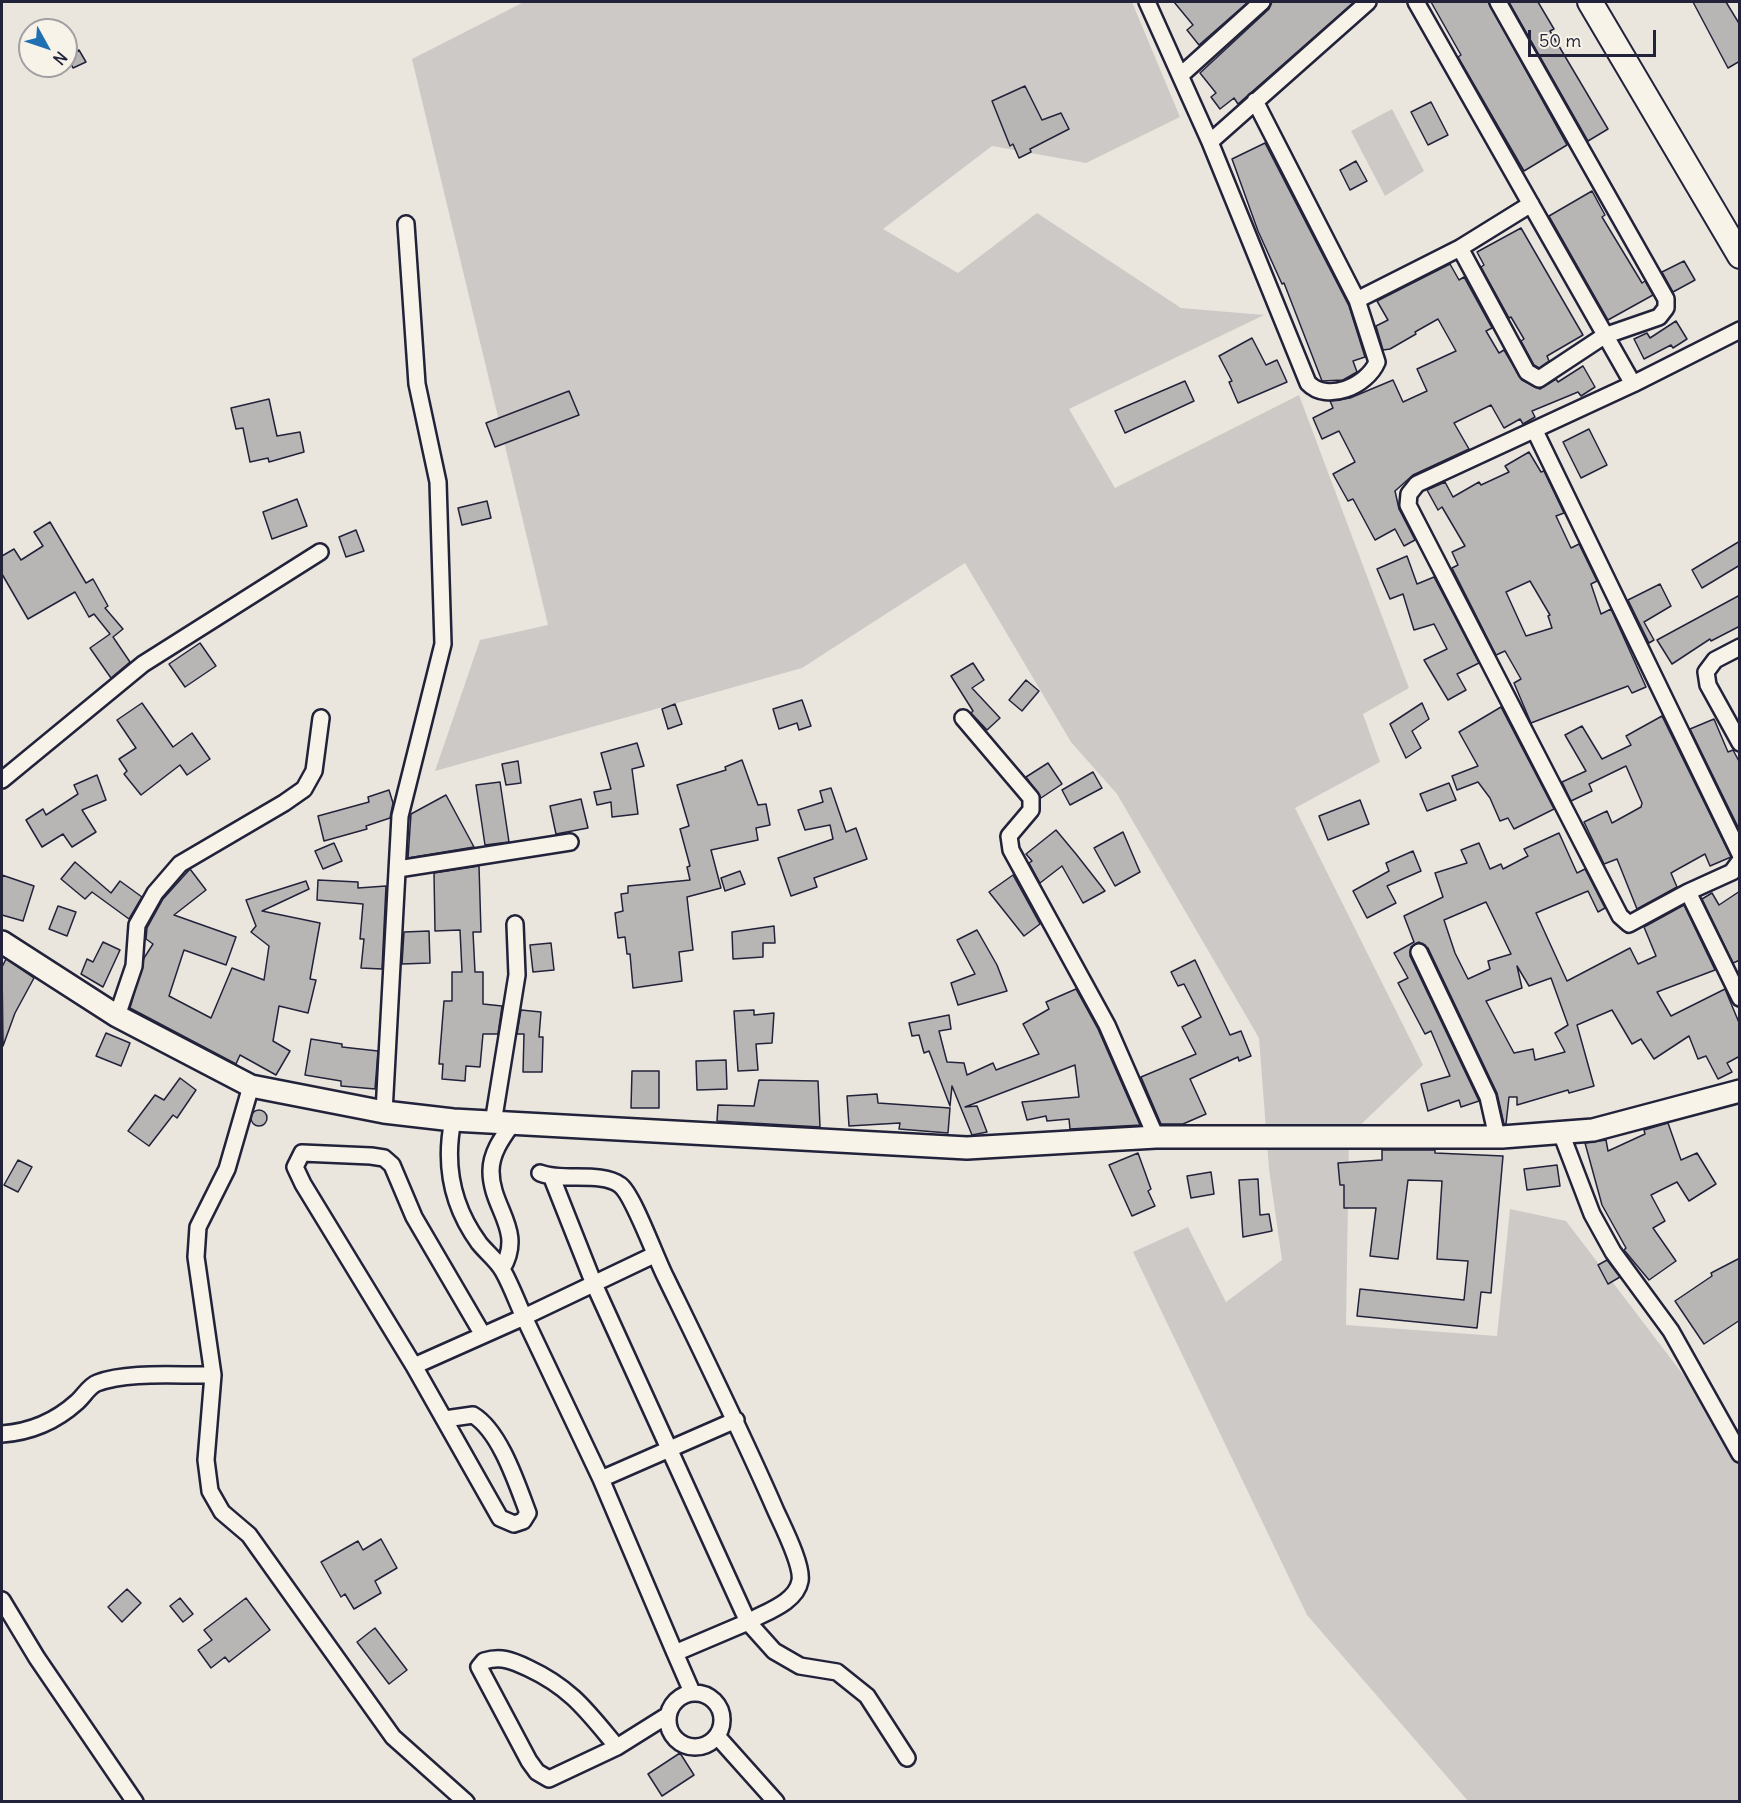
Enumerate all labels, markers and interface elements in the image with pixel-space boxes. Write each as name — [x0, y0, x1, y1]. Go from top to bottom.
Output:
north arrow — [18, 18, 78, 78]
scale bar — [1531, 18, 1658, 56]
text: 50 m — [1539, 29, 1581, 52]
text: N — [49, 48, 71, 69]

